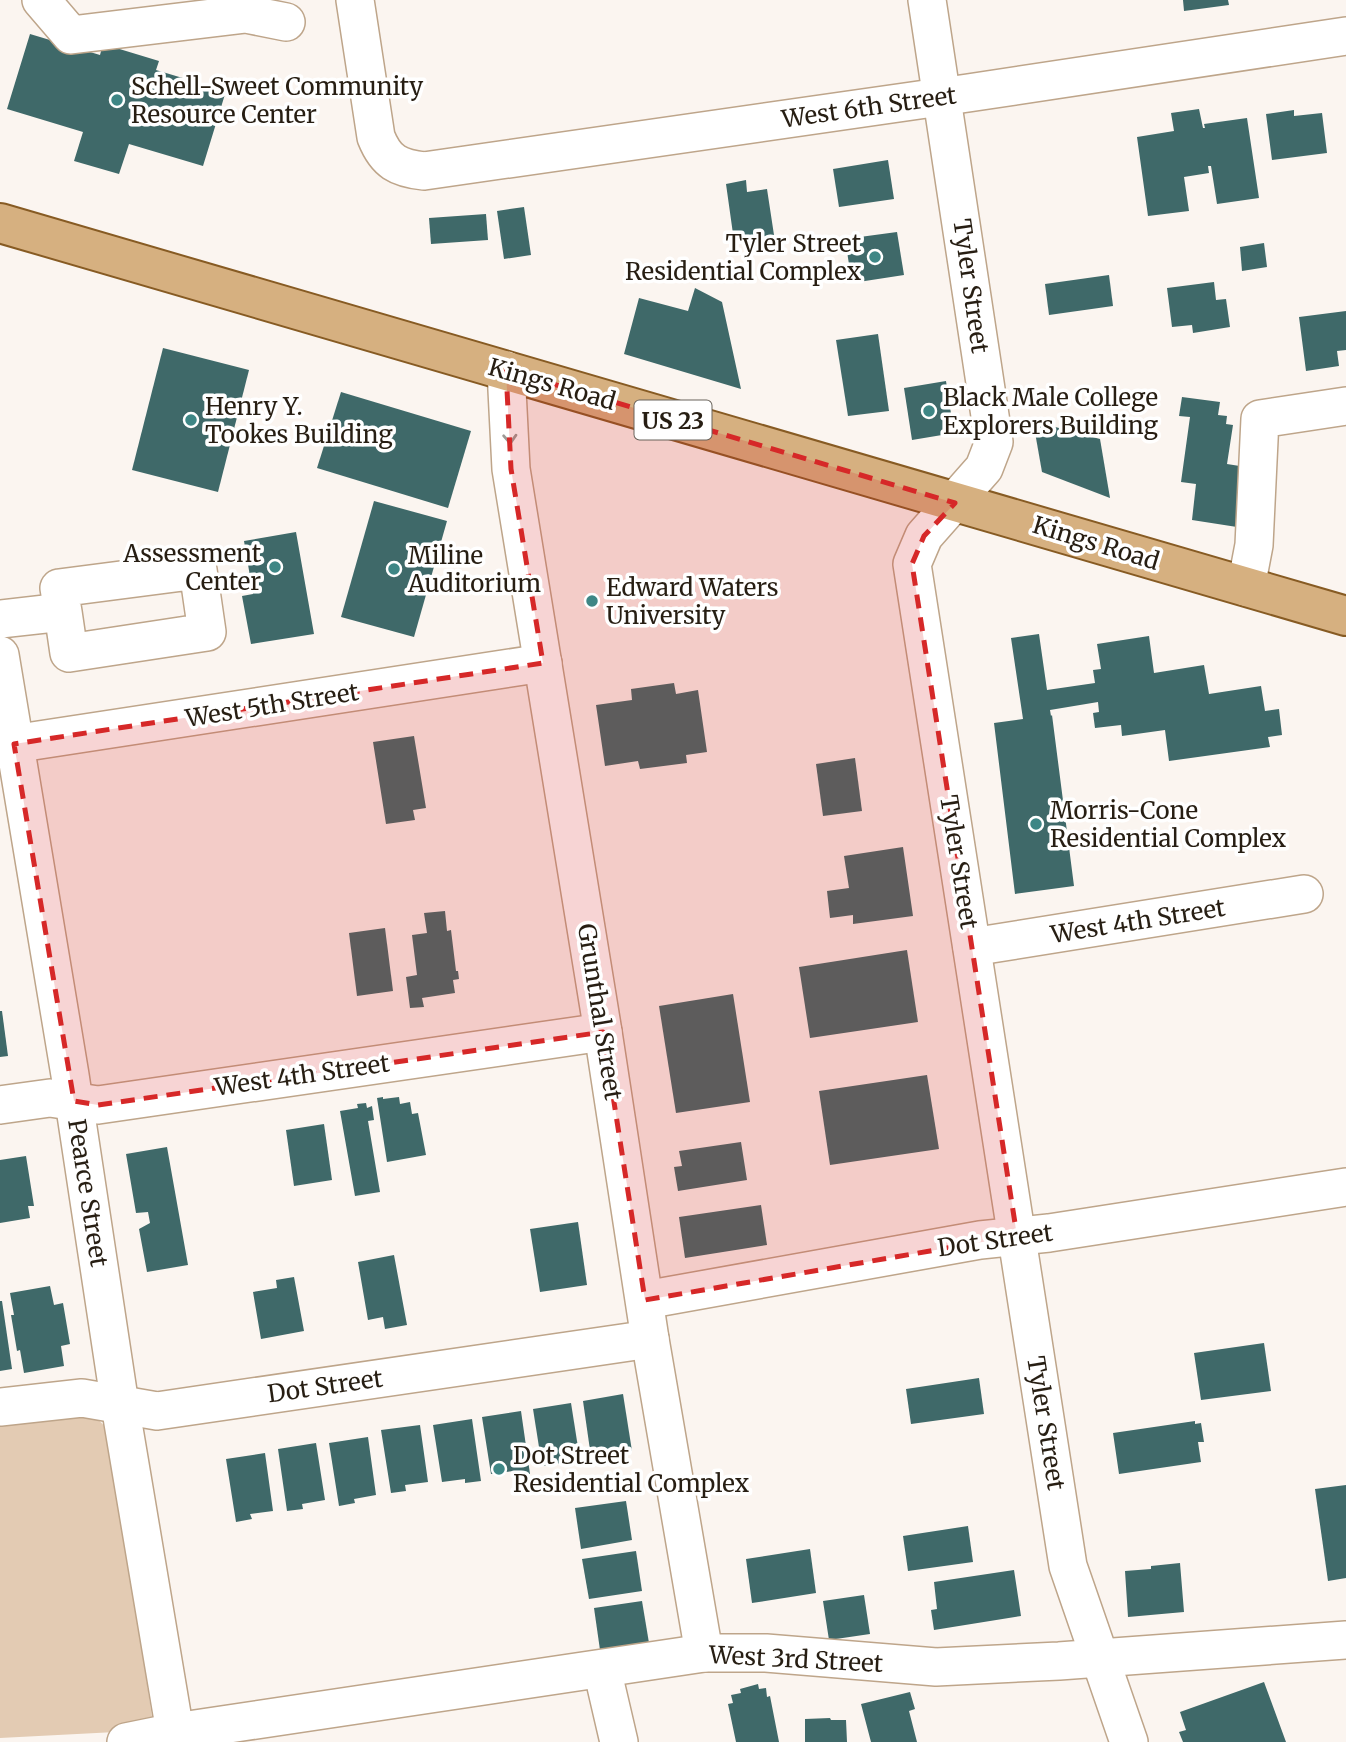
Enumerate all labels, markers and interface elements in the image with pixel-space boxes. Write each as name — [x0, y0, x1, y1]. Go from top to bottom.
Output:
place label: Schell-Sweet Community Resource Center — [131, 71, 423, 130]
street label: West 6th Street — [779, 79, 959, 135]
marker: Schell-Sweet Community Resource Center — [109, 92, 125, 108]
street label: Tyler Street — [946, 217, 996, 356]
place label: Tyler Street Residential Complex — [625, 228, 862, 287]
marker: Tyler Street Residential Complex — [867, 249, 883, 265]
street label: Kings Road — [485, 351, 619, 417]
place label: Black Male College Explorers Building — [943, 382, 1158, 441]
place label: Henry Y. Tookes Building — [205, 391, 393, 450]
road number: US 23 — [634, 400, 712, 440]
marker: Black Male College Explorers Building — [921, 403, 937, 419]
marker: Henry Y. Tookes Building — [183, 412, 199, 428]
one-way arrow — [502, 433, 517, 444]
street label: Kings Road — [1029, 509, 1163, 577]
place label: Assessment Center — [122, 538, 262, 597]
place label: Miline Auditorium — [407, 540, 541, 599]
marker: Assessment Center — [267, 559, 283, 575]
marker: Miline Auditorium — [386, 561, 402, 577]
place label: Edward Waters University — [606, 572, 779, 631]
marker: Edward Waters University — [584, 593, 600, 609]
street label: West 5th Street — [182, 676, 362, 734]
street label: Tyler Street — [933, 793, 985, 932]
place label: Morris-Cone Residential Complex — [1050, 795, 1287, 854]
marker: Morris-Cone Residential Complex — [1028, 816, 1044, 832]
street label: West 4th Street — [1048, 892, 1228, 950]
street label: Grunthal Street — [571, 922, 629, 1103]
street label: West 4th Street — [212, 1047, 392, 1103]
street label: Pearce Street — [61, 1117, 115, 1270]
street label: Dot Street — [935, 1216, 1055, 1263]
street label: Tyler Street — [1020, 1354, 1072, 1493]
street label: Dot Street — [265, 1362, 385, 1409]
place label: Dot Street Residential Complex — [513, 1440, 750, 1499]
marker: Dot Street Residential Complex — [491, 1461, 507, 1477]
street label: West 3rd Street — [707, 1639, 885, 1679]

